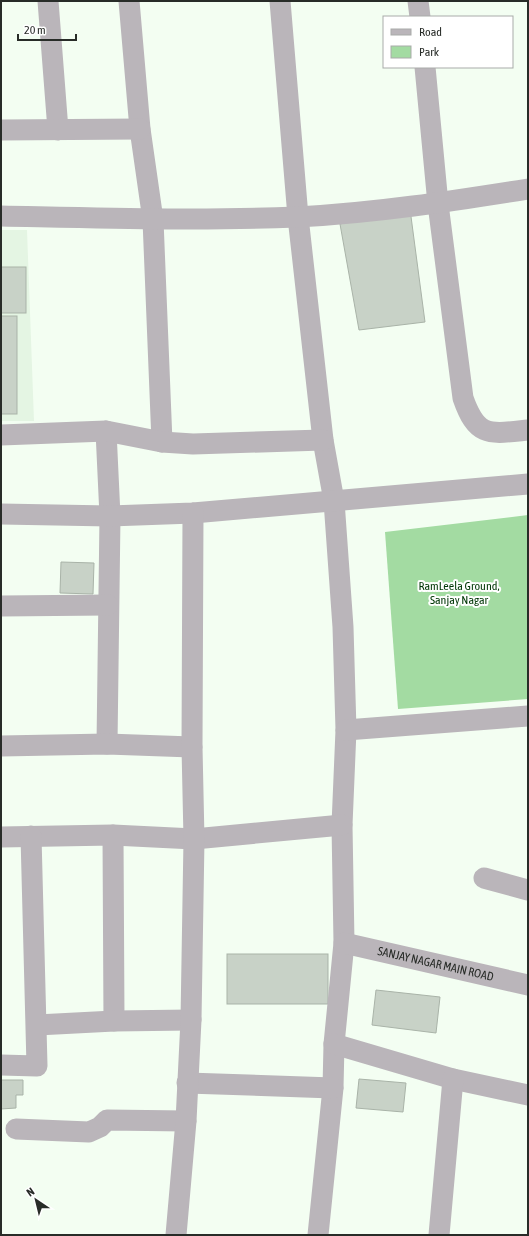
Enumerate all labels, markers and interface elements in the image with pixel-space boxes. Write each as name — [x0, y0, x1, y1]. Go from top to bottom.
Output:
scale bar — [18, 16, 76, 42]
legend — [383, 16, 513, 68]
text: 20 m — [24, 23, 46, 37]
text: Road — [419, 25, 442, 39]
text: Park — [419, 45, 440, 59]
park label: RamLeela Ground, Sanjay Nagar — [418, 579, 500, 607]
street label: SANJAY NAGAR MAIN ROAD — [376, 944, 495, 984]
north arrow — [16, 1180, 56, 1220]
text: N — [24, 1185, 36, 1199]

